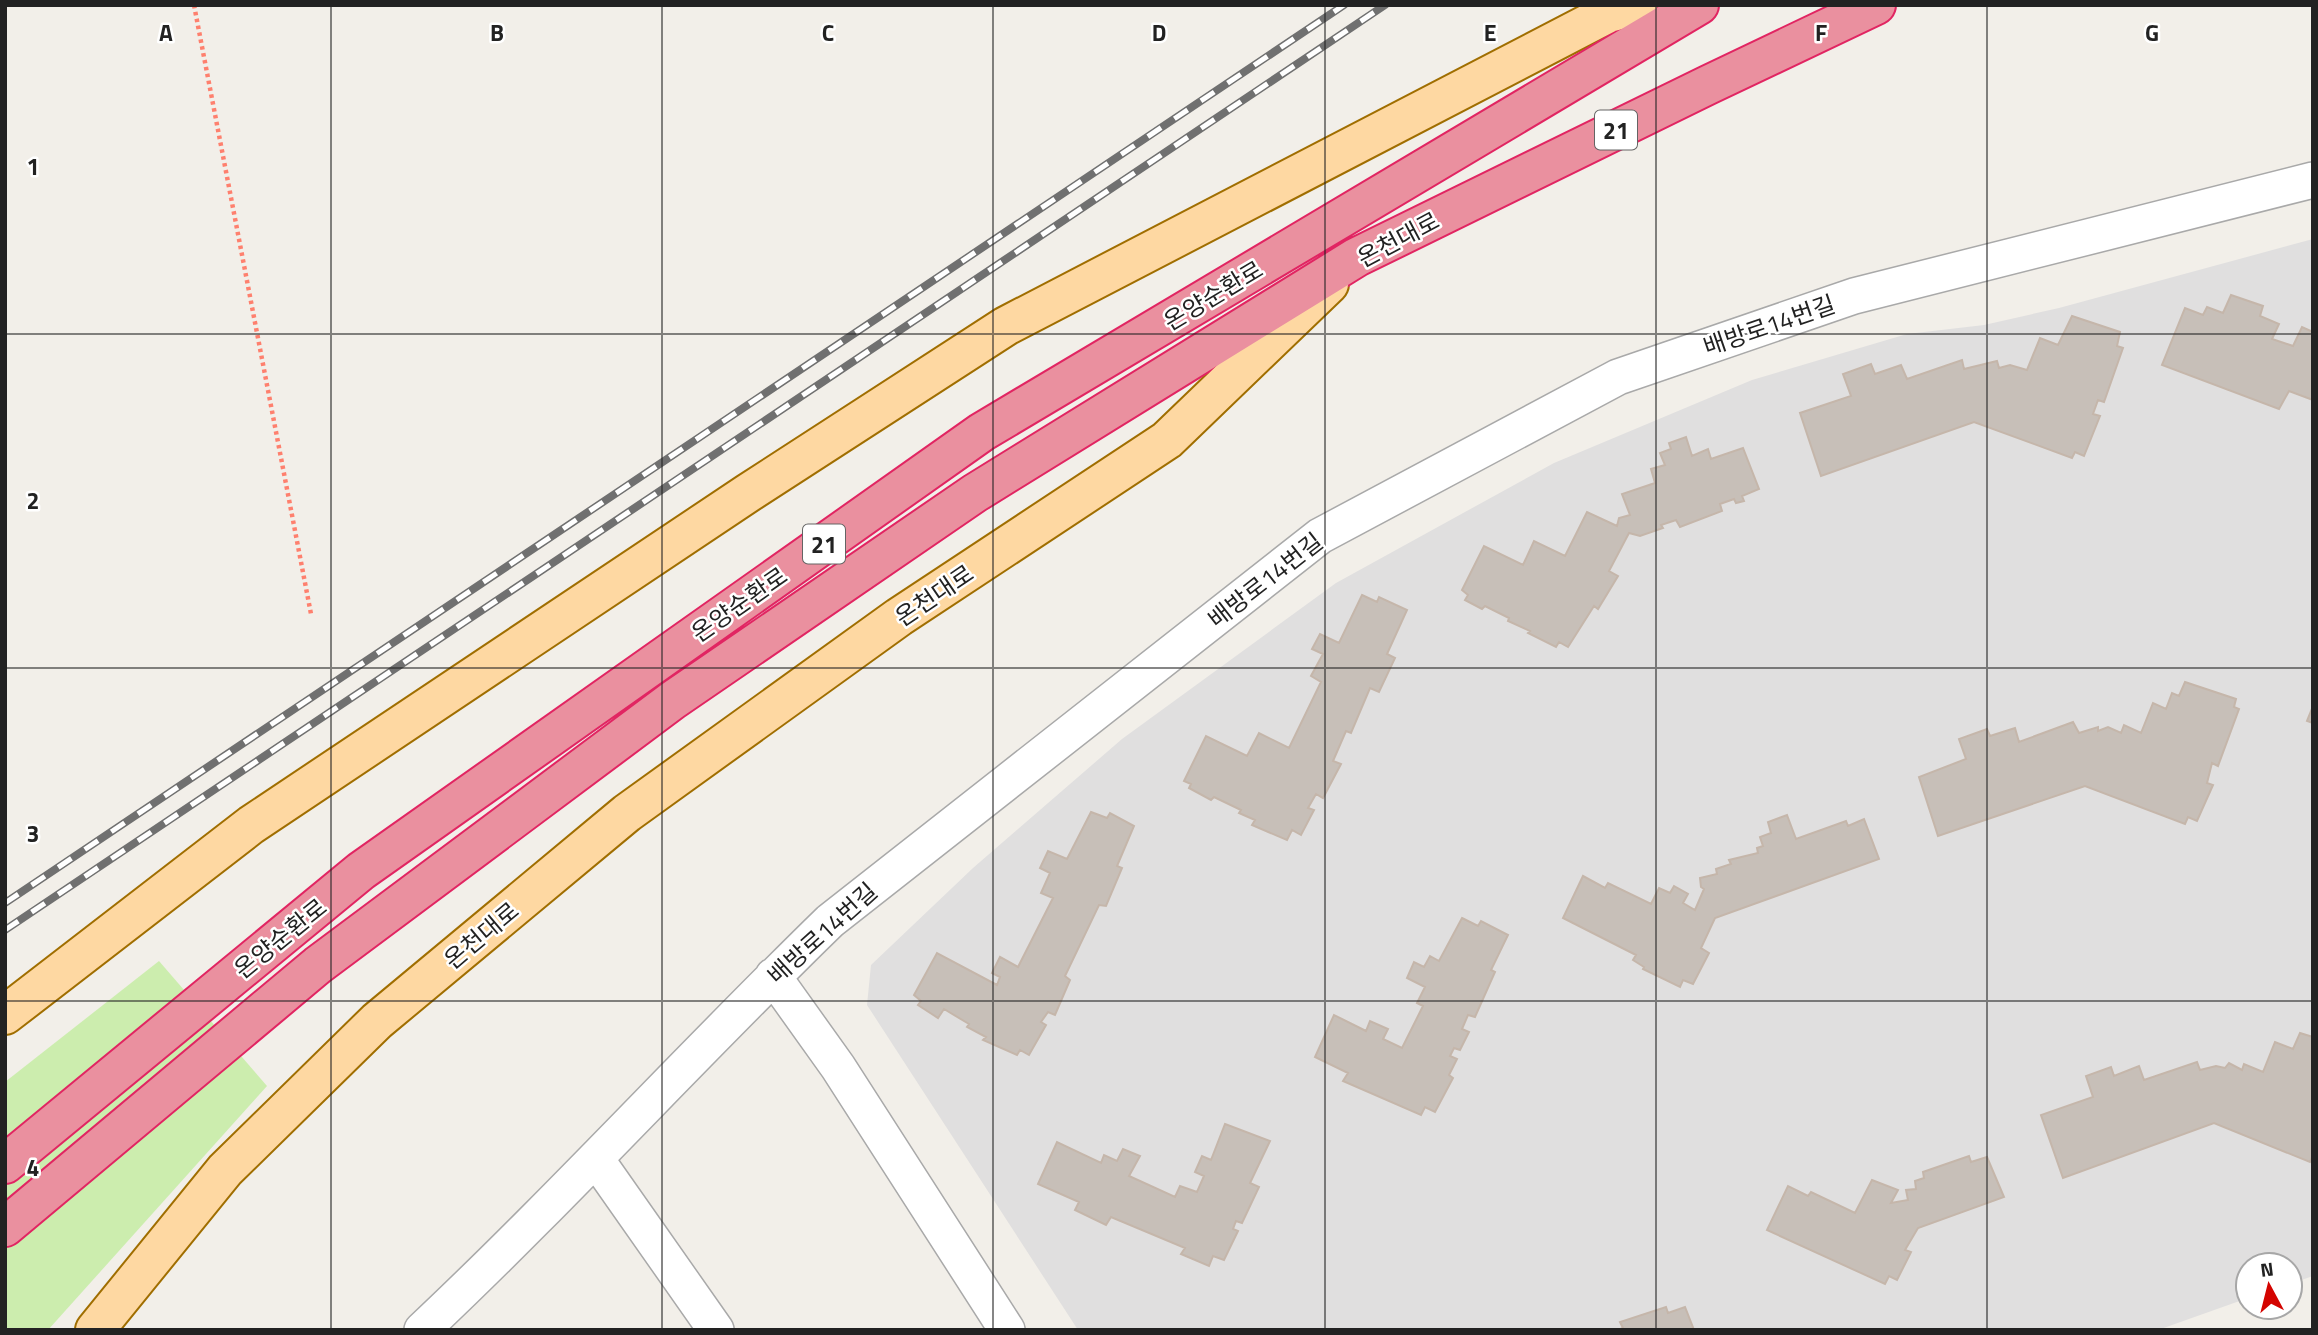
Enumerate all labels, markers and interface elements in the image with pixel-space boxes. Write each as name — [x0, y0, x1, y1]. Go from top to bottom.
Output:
text: A — [159, 15, 173, 50]
text: B — [490, 15, 504, 50]
text: C — [822, 15, 834, 50]
text: D — [1152, 15, 1166, 50]
text: E — [1484, 15, 1496, 50]
text: F — [1815, 15, 1827, 50]
text: G — [2145, 15, 2159, 50]
road number: 21 — [1595, 111, 1637, 150]
text: 1 — [27, 149, 39, 184]
street label: 온천대로 — [1351, 202, 1445, 276]
street label: 온양순환로 — [1156, 251, 1270, 339]
street label: 배방로14번길 — [1698, 286, 1840, 364]
text: 2 — [27, 483, 39, 518]
road number: 21 — [803, 524, 845, 564]
street label: 배방로14번길 — [1200, 524, 1330, 636]
street label: 온천대로 — [887, 555, 981, 635]
street label: 온양순환로 — [683, 558, 795, 650]
text: 3 — [27, 816, 39, 851]
street label: 배방로14번길 — [759, 874, 885, 992]
street label: 온양순환로 — [226, 889, 334, 987]
street label: 온천대로 — [436, 893, 526, 977]
text: 4 — [27, 1150, 39, 1185]
north arrow — [2234, 1251, 2304, 1321]
text: N — [2259, 1253, 2275, 1284]

